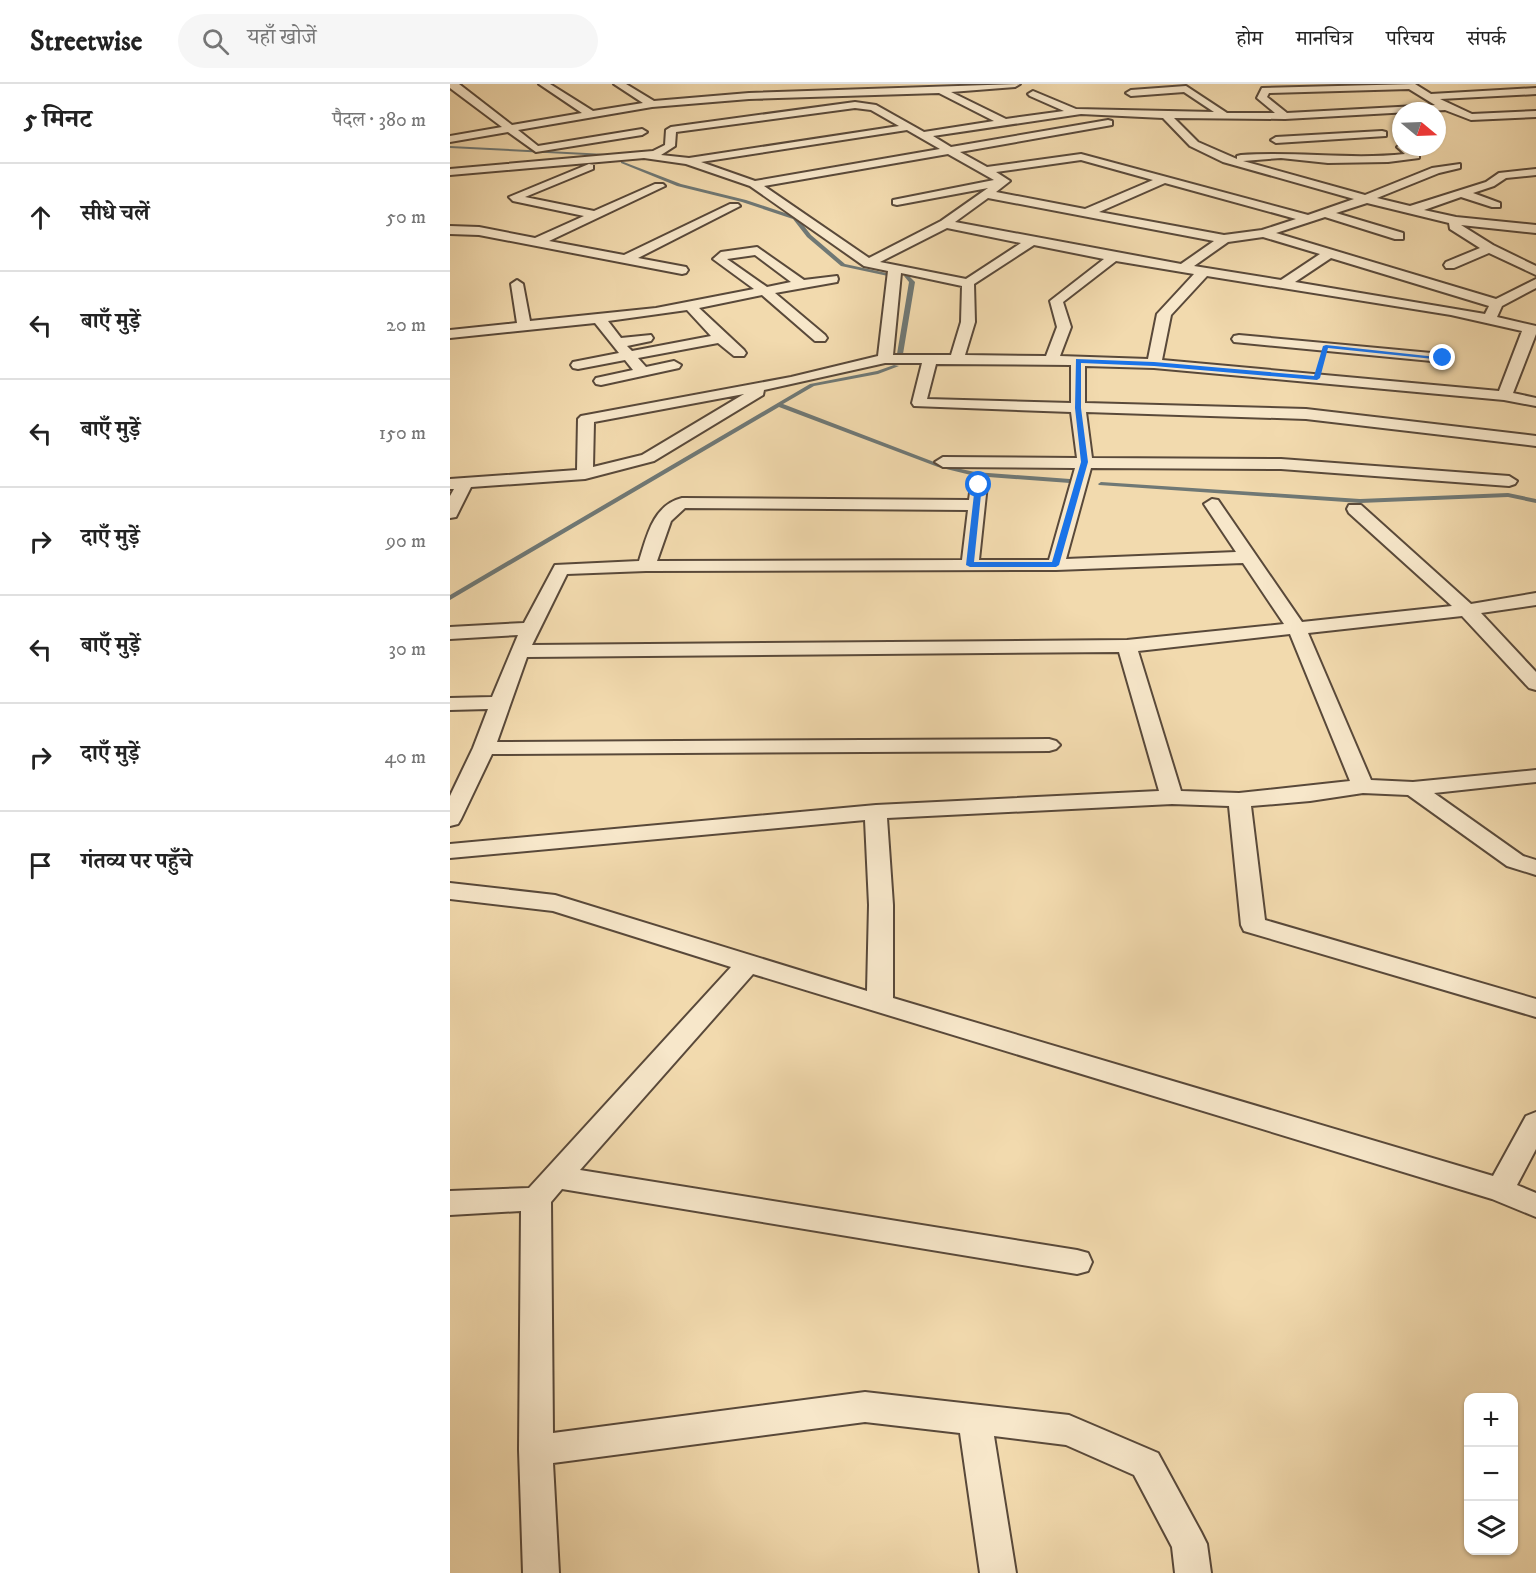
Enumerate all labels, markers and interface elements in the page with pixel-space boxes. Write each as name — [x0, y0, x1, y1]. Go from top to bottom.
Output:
search box — [178, 14, 598, 68]
text: Streetwise — [30, 24, 142, 59]
text: यहाँ खोजें — [247, 24, 316, 51]
icon: search — [199, 25, 232, 58]
text: होम — [1236, 26, 1263, 52]
text: मानचित्र — [1296, 26, 1353, 52]
text: परिचय — [1386, 26, 1434, 52]
text: संपर्क — [1467, 26, 1506, 52]
north arrow — [1392, 102, 1446, 156]
text: 5 मिनट — [24, 103, 92, 136]
text: पैदल · 380 m — [332, 108, 426, 133]
text: सीधे चलें — [81, 200, 150, 227]
icon: ahead — [24, 201, 57, 234]
text: 50 m — [386, 205, 426, 230]
text: बाएँ मुड़ें — [81, 308, 140, 335]
icon: left — [24, 309, 57, 342]
text: 20 m — [386, 313, 426, 338]
route end — [1429, 344, 1455, 370]
text: बाएँ मुड़ें — [81, 416, 140, 443]
icon: left — [24, 417, 57, 450]
text: 150 m — [379, 421, 426, 446]
route start — [965, 471, 991, 497]
text: दाएँ मुड़ें — [81, 524, 140, 551]
icon: right — [24, 525, 57, 558]
text: 90 m — [386, 529, 426, 554]
text: बाएँ मुड़ें — [81, 632, 140, 659]
icon: left — [24, 633, 57, 666]
text: 30 m — [388, 637, 426, 662]
text: दाएँ मुड़ें — [81, 740, 140, 767]
icon: right — [24, 741, 57, 774]
text: 40 m — [384, 745, 426, 770]
text: गंतव्य पर पहुँचे — [81, 848, 192, 875]
icon: arrive — [24, 849, 57, 882]
map controls — [1464, 1393, 1518, 1555]
button: + — [1464, 1393, 1518, 1447]
button: − — [1464, 1447, 1518, 1501]
button: layers — [1464, 1501, 1518, 1555]

